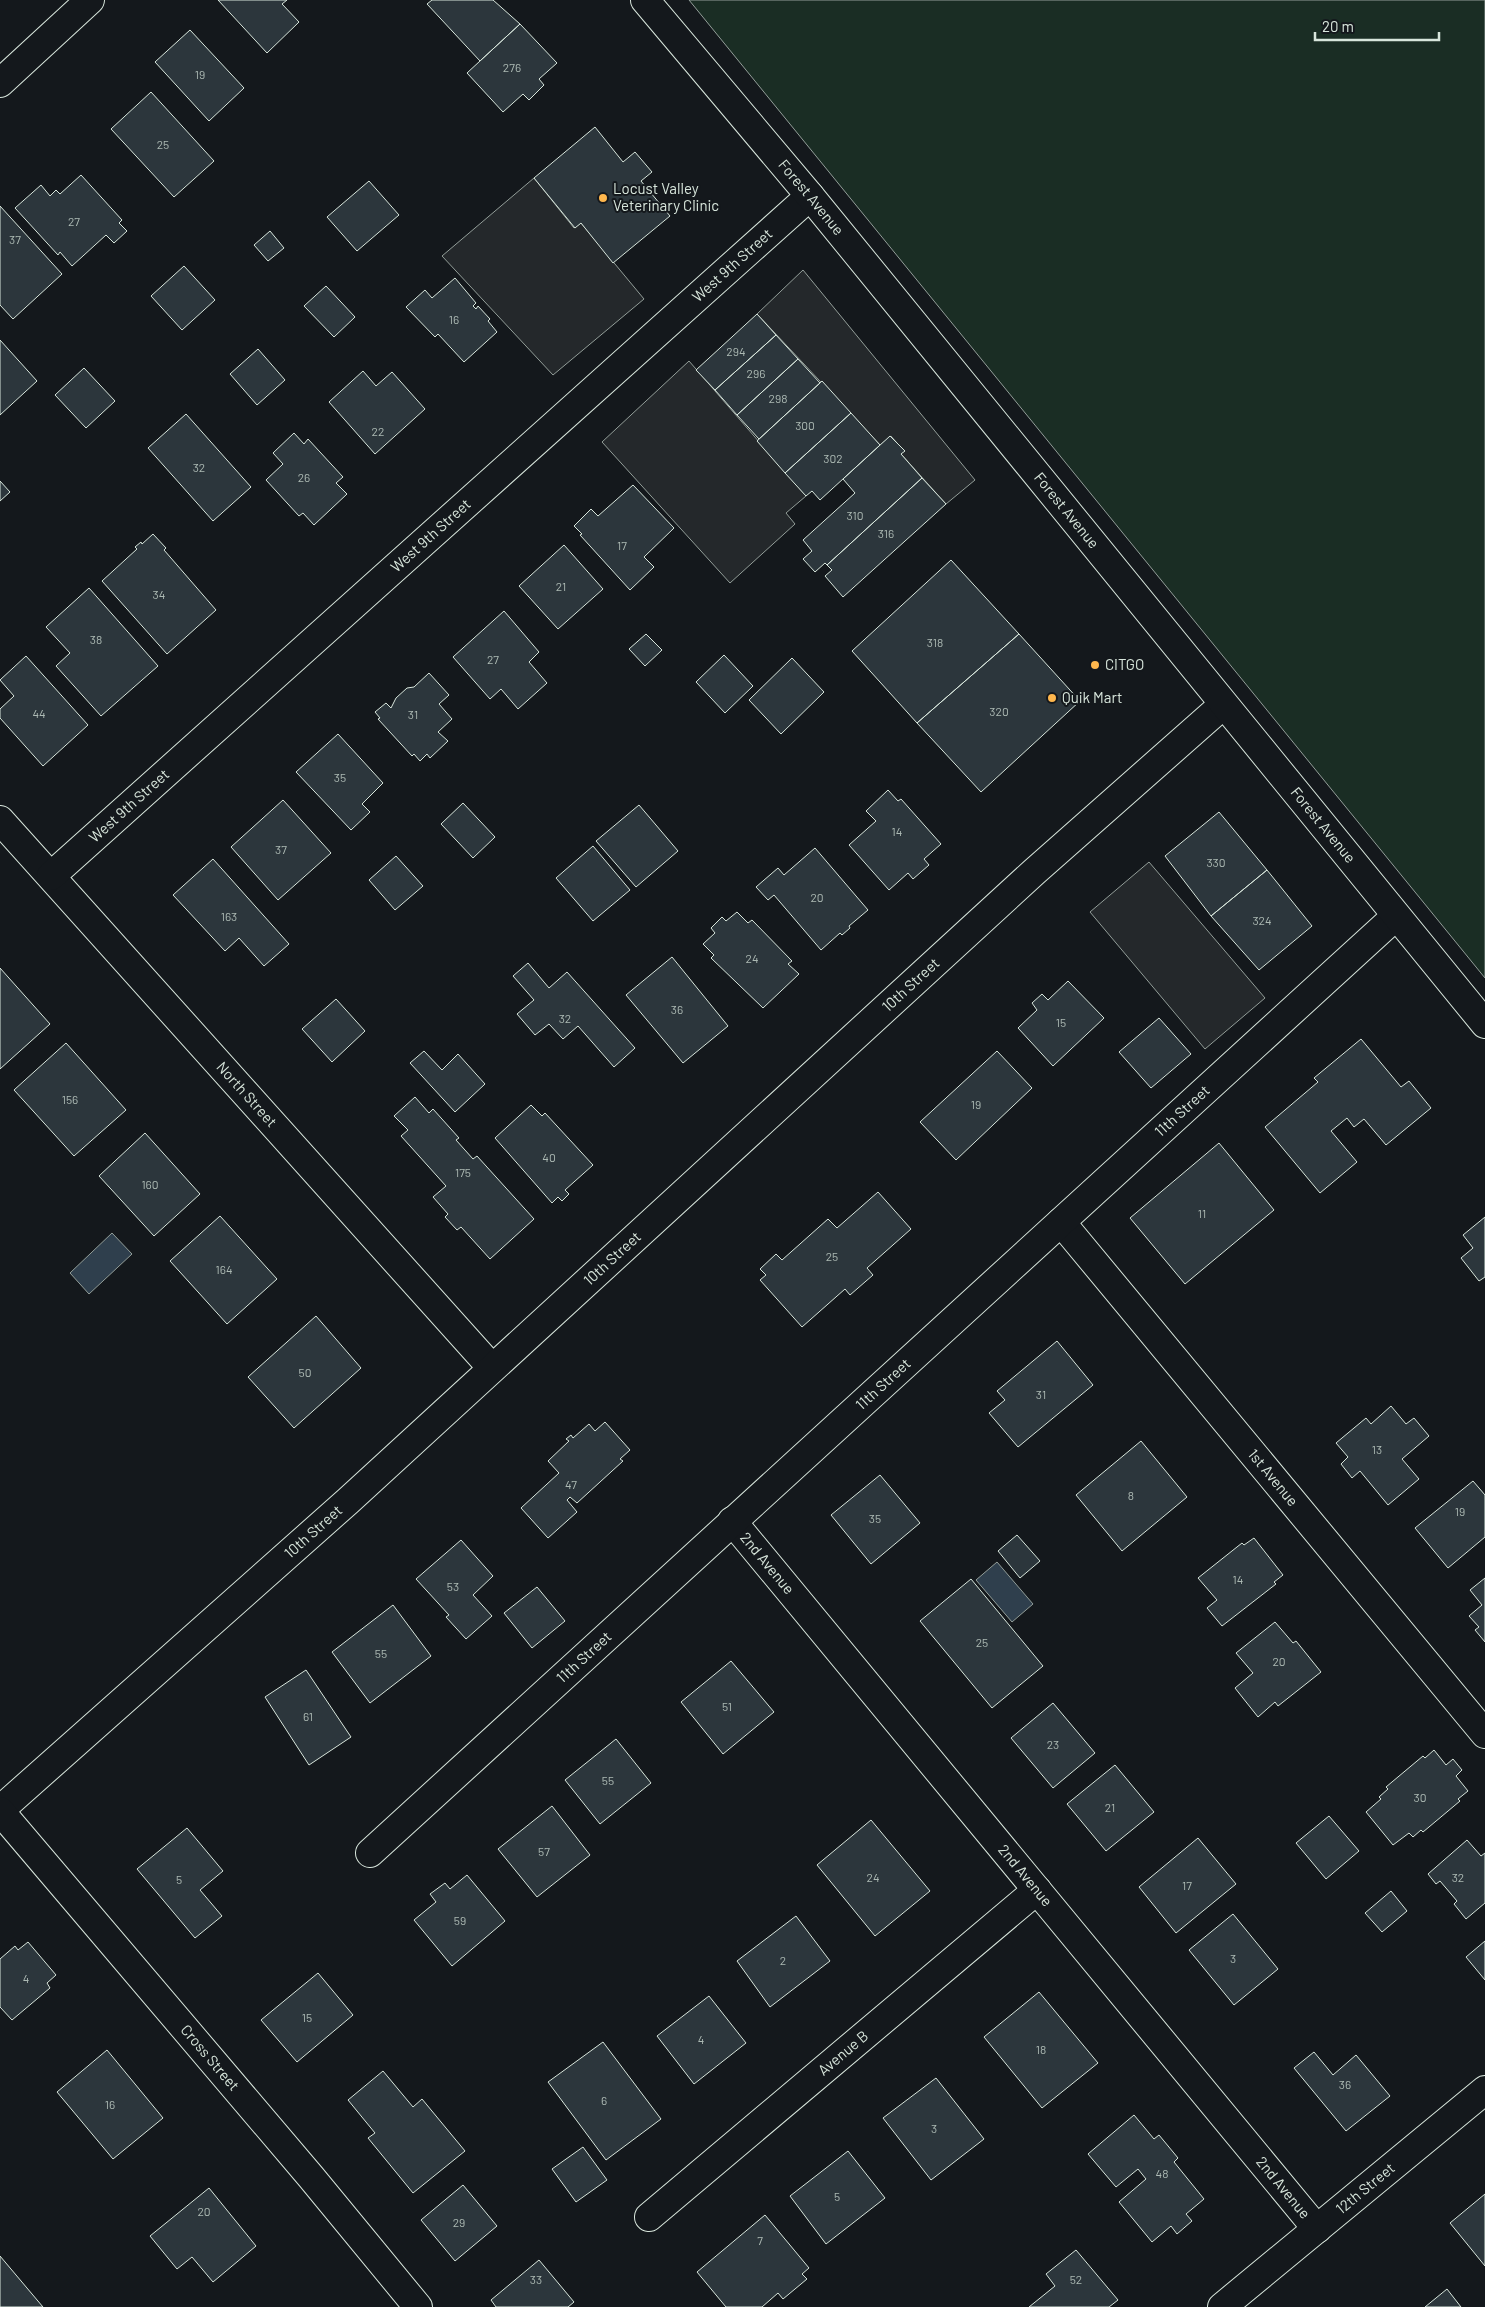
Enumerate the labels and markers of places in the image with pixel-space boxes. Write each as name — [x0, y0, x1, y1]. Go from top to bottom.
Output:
place label: Locust Valley Veterinary Clinic — [613, 179, 719, 214]
marker: Locust Valley Veterinary Clinic — [597, 192, 609, 204]
place label: CITGO — [1105, 655, 1144, 673]
marker: CITGO — [1089, 659, 1101, 671]
place label: Quik Mart — [1062, 688, 1123, 706]
marker: Quik Mart — [1046, 692, 1058, 704]

